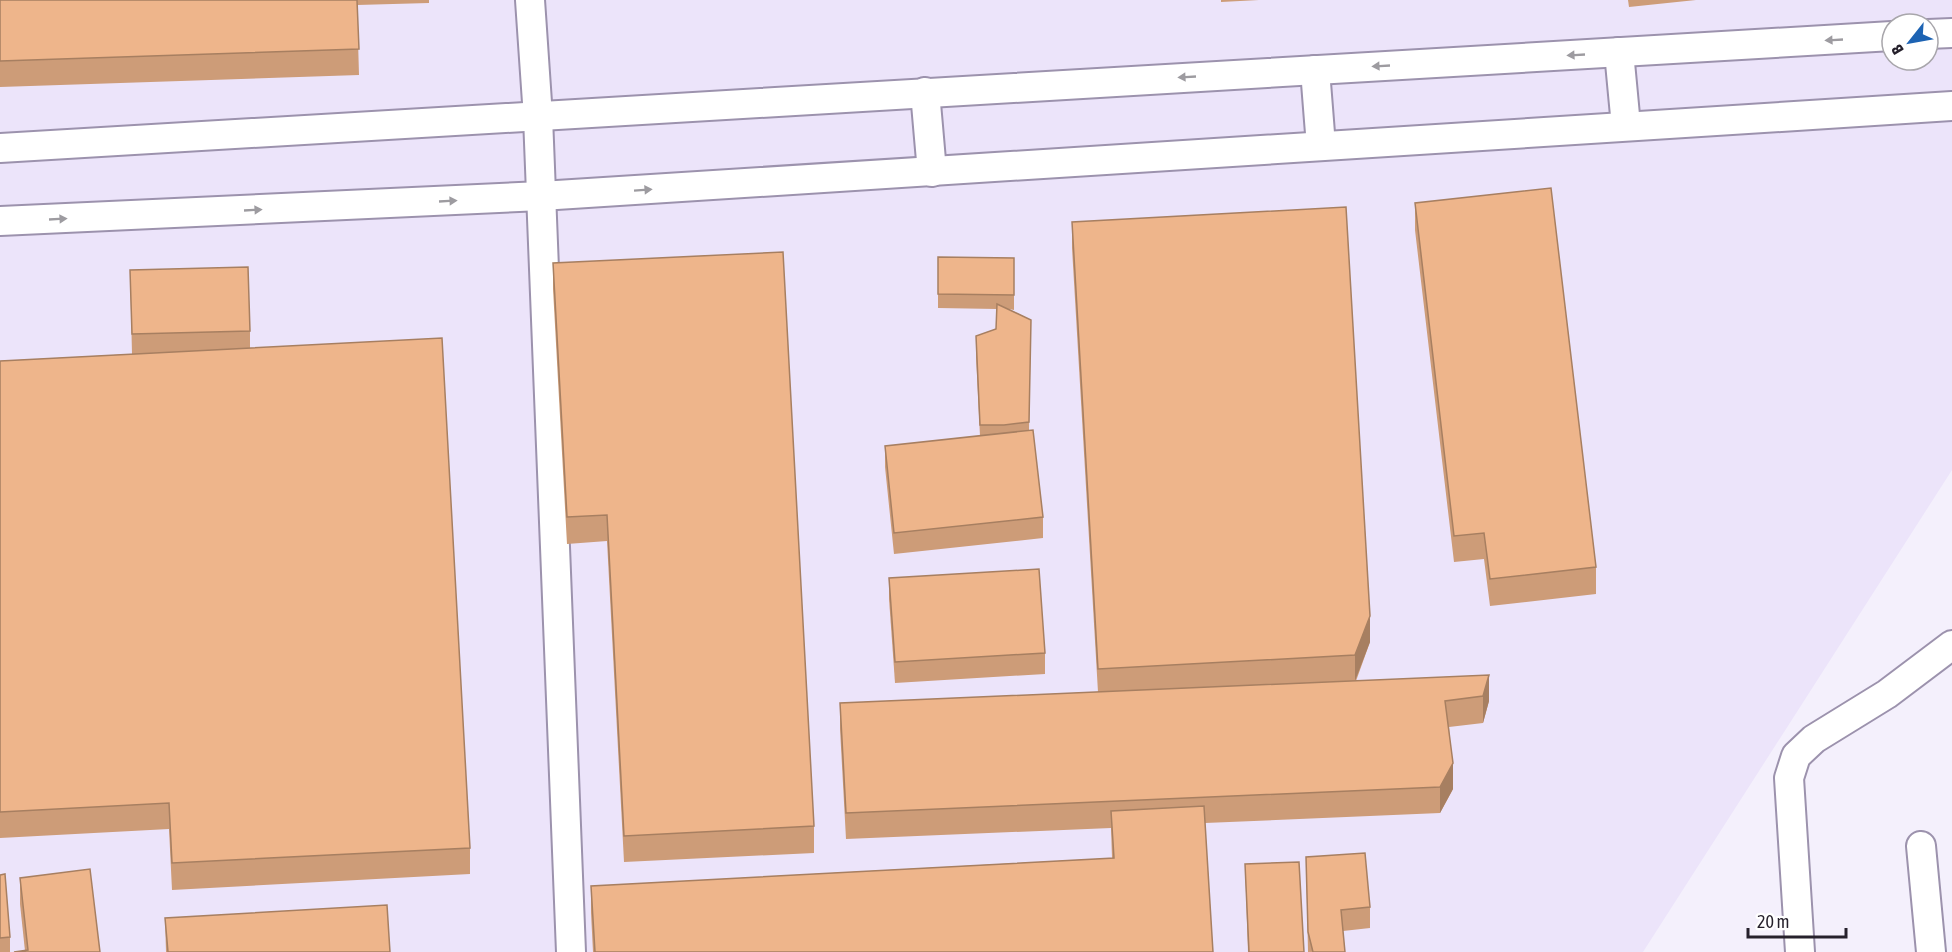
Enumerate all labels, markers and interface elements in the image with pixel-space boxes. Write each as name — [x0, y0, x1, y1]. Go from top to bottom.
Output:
north arrow — [1880, 12, 1940, 72]
one-way arrow — [1824, 35, 1843, 44]
text: B — [1887, 41, 1907, 58]
one-way arrow — [1567, 50, 1586, 59]
one-way arrow — [1372, 61, 1391, 71]
one-way arrow — [1177, 73, 1196, 82]
one-way arrow — [633, 185, 652, 195]
one-way arrow — [439, 196, 458, 205]
one-way arrow — [244, 205, 263, 214]
one-way arrow — [49, 214, 68, 223]
scale bar — [1748, 901, 1846, 939]
text: 20 m — [1757, 911, 1789, 932]

